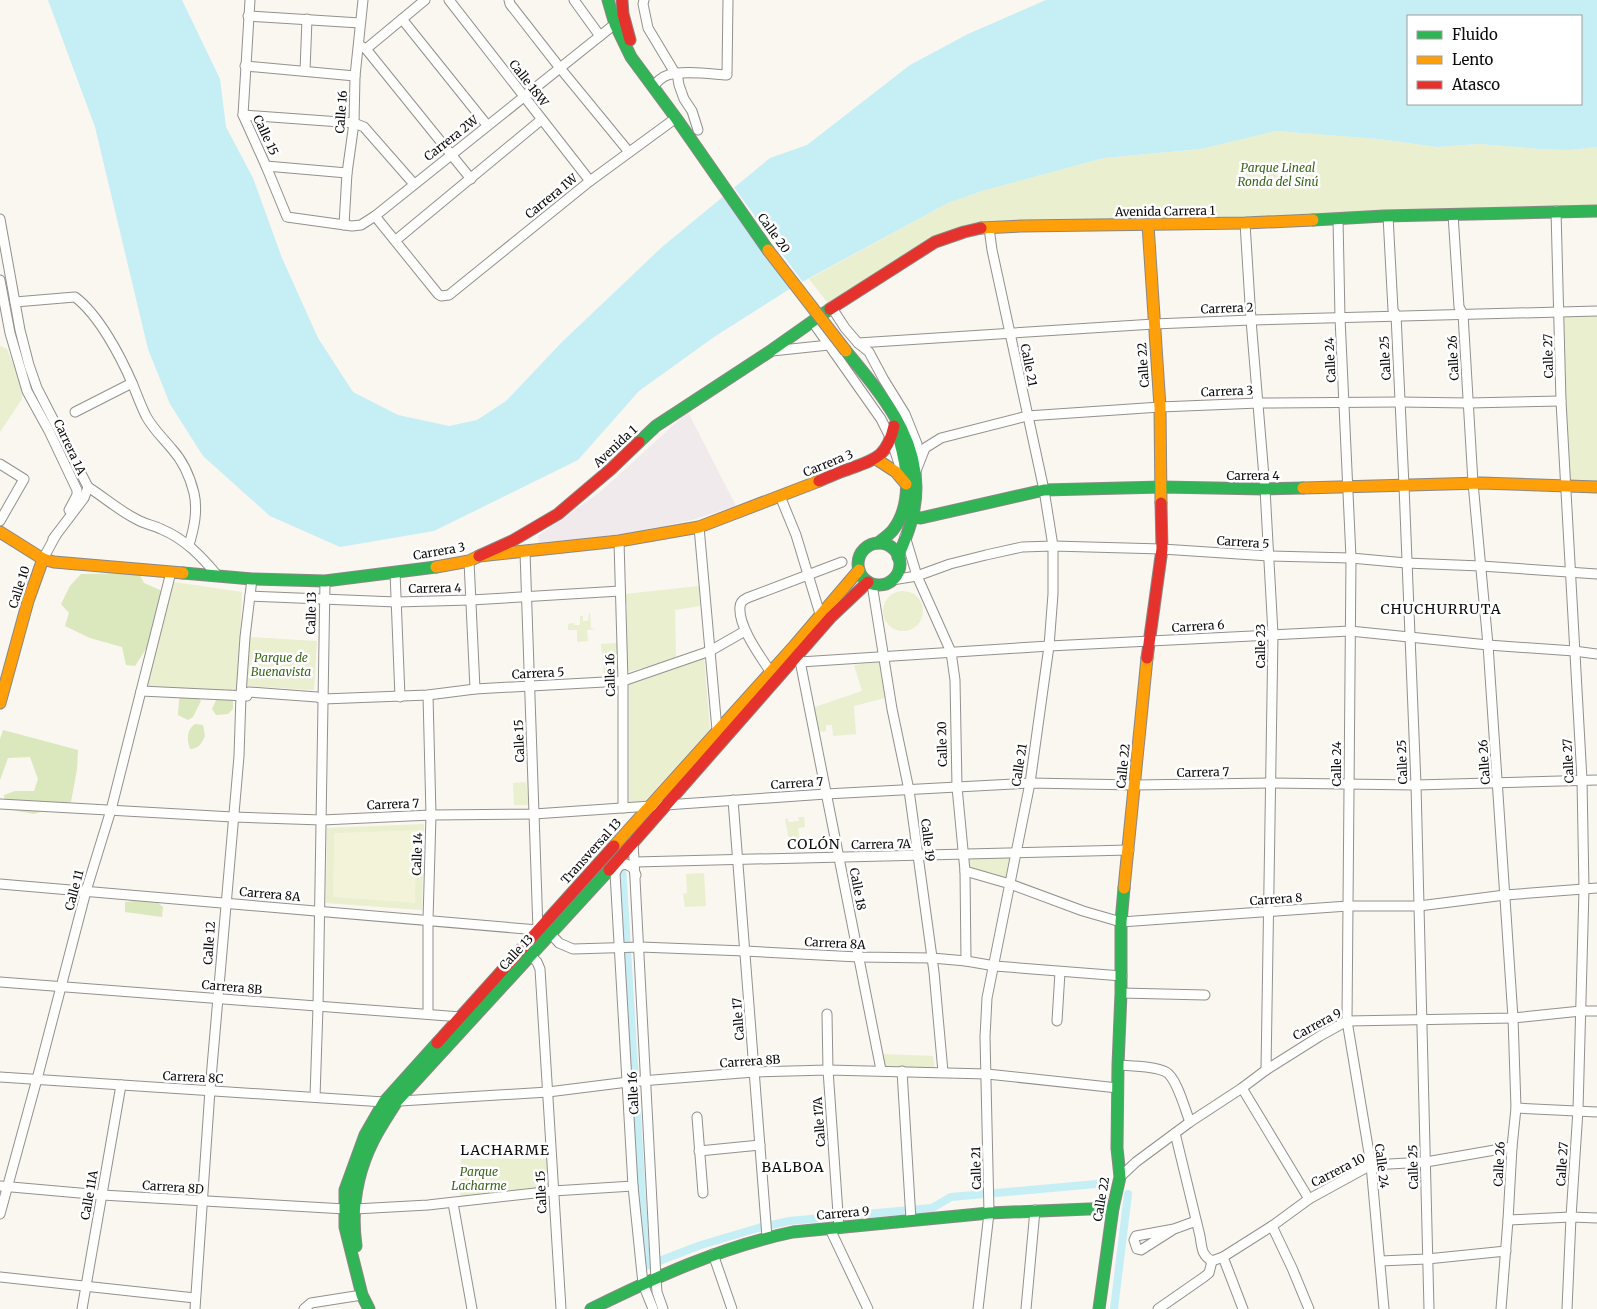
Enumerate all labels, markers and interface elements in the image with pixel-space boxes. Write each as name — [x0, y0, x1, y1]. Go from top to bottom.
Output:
legend — [1407, 15, 1582, 105]
text: Fluido — [1452, 25, 1498, 44]
text: Lento — [1452, 50, 1494, 69]
street label: Calle 18W — [506, 57, 553, 110]
text: Atasco — [1451, 75, 1500, 94]
street label: Calle 16 — [332, 90, 350, 134]
street label: Calle 15 — [250, 112, 282, 158]
street label: Carrera 2W — [421, 112, 482, 164]
park label: Parque Lineal Ronda del Sinú — [1237, 160, 1319, 189]
street label: Carrera 1W — [522, 170, 581, 222]
street label: Avenida Carrera 1 — [1114, 203, 1216, 219]
street label: Calle 20 — [755, 210, 794, 256]
street label: Carrera 2 — [1200, 300, 1254, 316]
street label: Calle 27 — [1540, 333, 1556, 378]
street label: Calle 25 — [1376, 335, 1394, 381]
street label: Calle 26 — [1444, 335, 1462, 381]
street label: Calle 24 — [1321, 336, 1339, 383]
street label: Calle 21 — [1018, 342, 1041, 388]
street label: Calle 22 — [1134, 342, 1152, 388]
street label: Carrera 3 — [1200, 383, 1254, 399]
street label: Carrera 1A — [51, 417, 90, 478]
street label: Avenida 1 — [589, 422, 640, 471]
street label: Carrera 3 — [801, 446, 855, 480]
street label: Carrera 4 — [1226, 468, 1280, 483]
street label: Carrera 5 — [1216, 533, 1270, 551]
street label: Carrera 3 — [412, 539, 466, 563]
street label: Calle 10 — [5, 564, 33, 610]
street label: Carrera 4 — [408, 580, 462, 596]
street label: Calle 13 — [303, 591, 319, 635]
district label: CHUCHURRUTA — [1380, 600, 1502, 618]
street label: Carrera 6 — [1171, 617, 1225, 635]
street label: Calle 23 — [1253, 624, 1268, 668]
park label: Parque de Buenavista — [251, 650, 311, 679]
street label: Calle 16 — [602, 653, 618, 697]
street label: Carrera 5 — [511, 664, 565, 682]
street label: Calle 15 — [511, 719, 527, 763]
street label: Calle 20 — [934, 721, 950, 767]
street label: Calle 27 — [1559, 738, 1577, 784]
street label: Calle 25 — [1394, 739, 1410, 785]
street label: Calle 26 — [1475, 739, 1493, 785]
street label: Calle 24 — [1329, 741, 1344, 787]
street label: Calle 21 — [1008, 742, 1030, 787]
street label: Calle 22 — [1113, 743, 1133, 789]
street label: Carrera 7 — [1177, 764, 1230, 780]
street label: Carrera 7 — [770, 774, 824, 792]
street label: Carrera 7 — [366, 796, 420, 812]
street label: Transversal 13 — [558, 815, 624, 887]
street label: Calle 19 — [918, 818, 938, 862]
street label: Calle 14 — [409, 832, 425, 876]
district label: COLÓN — [787, 835, 841, 853]
street label: Carrera 7A — [851, 836, 912, 852]
street label: Calle 18 — [847, 866, 869, 912]
street label: Calle 11 — [61, 867, 87, 912]
street label: Carrera 8A — [239, 884, 302, 904]
street label: Carrera 8 — [1249, 890, 1303, 908]
street label: Calle 12 — [200, 921, 218, 965]
street label: Calle 13 — [496, 931, 536, 973]
street label: Carrera 8A — [804, 934, 867, 952]
street label: Carrera 8B — [201, 977, 263, 997]
street label: Calle 17 — [729, 997, 747, 1041]
street label: Carrera 9 — [1290, 1005, 1344, 1043]
street label: Carrera 8B — [719, 1051, 781, 1071]
street label: Carrera 8C — [162, 1068, 224, 1086]
street label: Calle 16 — [624, 1071, 642, 1115]
street label: Calle 17A — [810, 1096, 828, 1147]
district label: LACHARME — [460, 1141, 550, 1159]
street label: Calle 26 — [1490, 1141, 1508, 1187]
street label: Calle 27 — [1553, 1141, 1571, 1187]
street label: Calle 24 — [1372, 1143, 1392, 1190]
street label: Calle 25 — [1405, 1145, 1421, 1189]
street label: Calle 21 — [968, 1146, 984, 1190]
street label: Carrera 10 — [1309, 1150, 1368, 1190]
district label: BALBOA — [761, 1158, 825, 1176]
park label: Parque Lacharme — [451, 1164, 507, 1193]
street label: Calle 11A — [77, 1168, 101, 1221]
street label: Calle 15 — [532, 1170, 550, 1214]
street label: Calle 22 — [1090, 1176, 1112, 1222]
street label: Carrera 8D — [142, 1177, 204, 1197]
street label: Carrera 9 — [816, 1203, 870, 1223]

